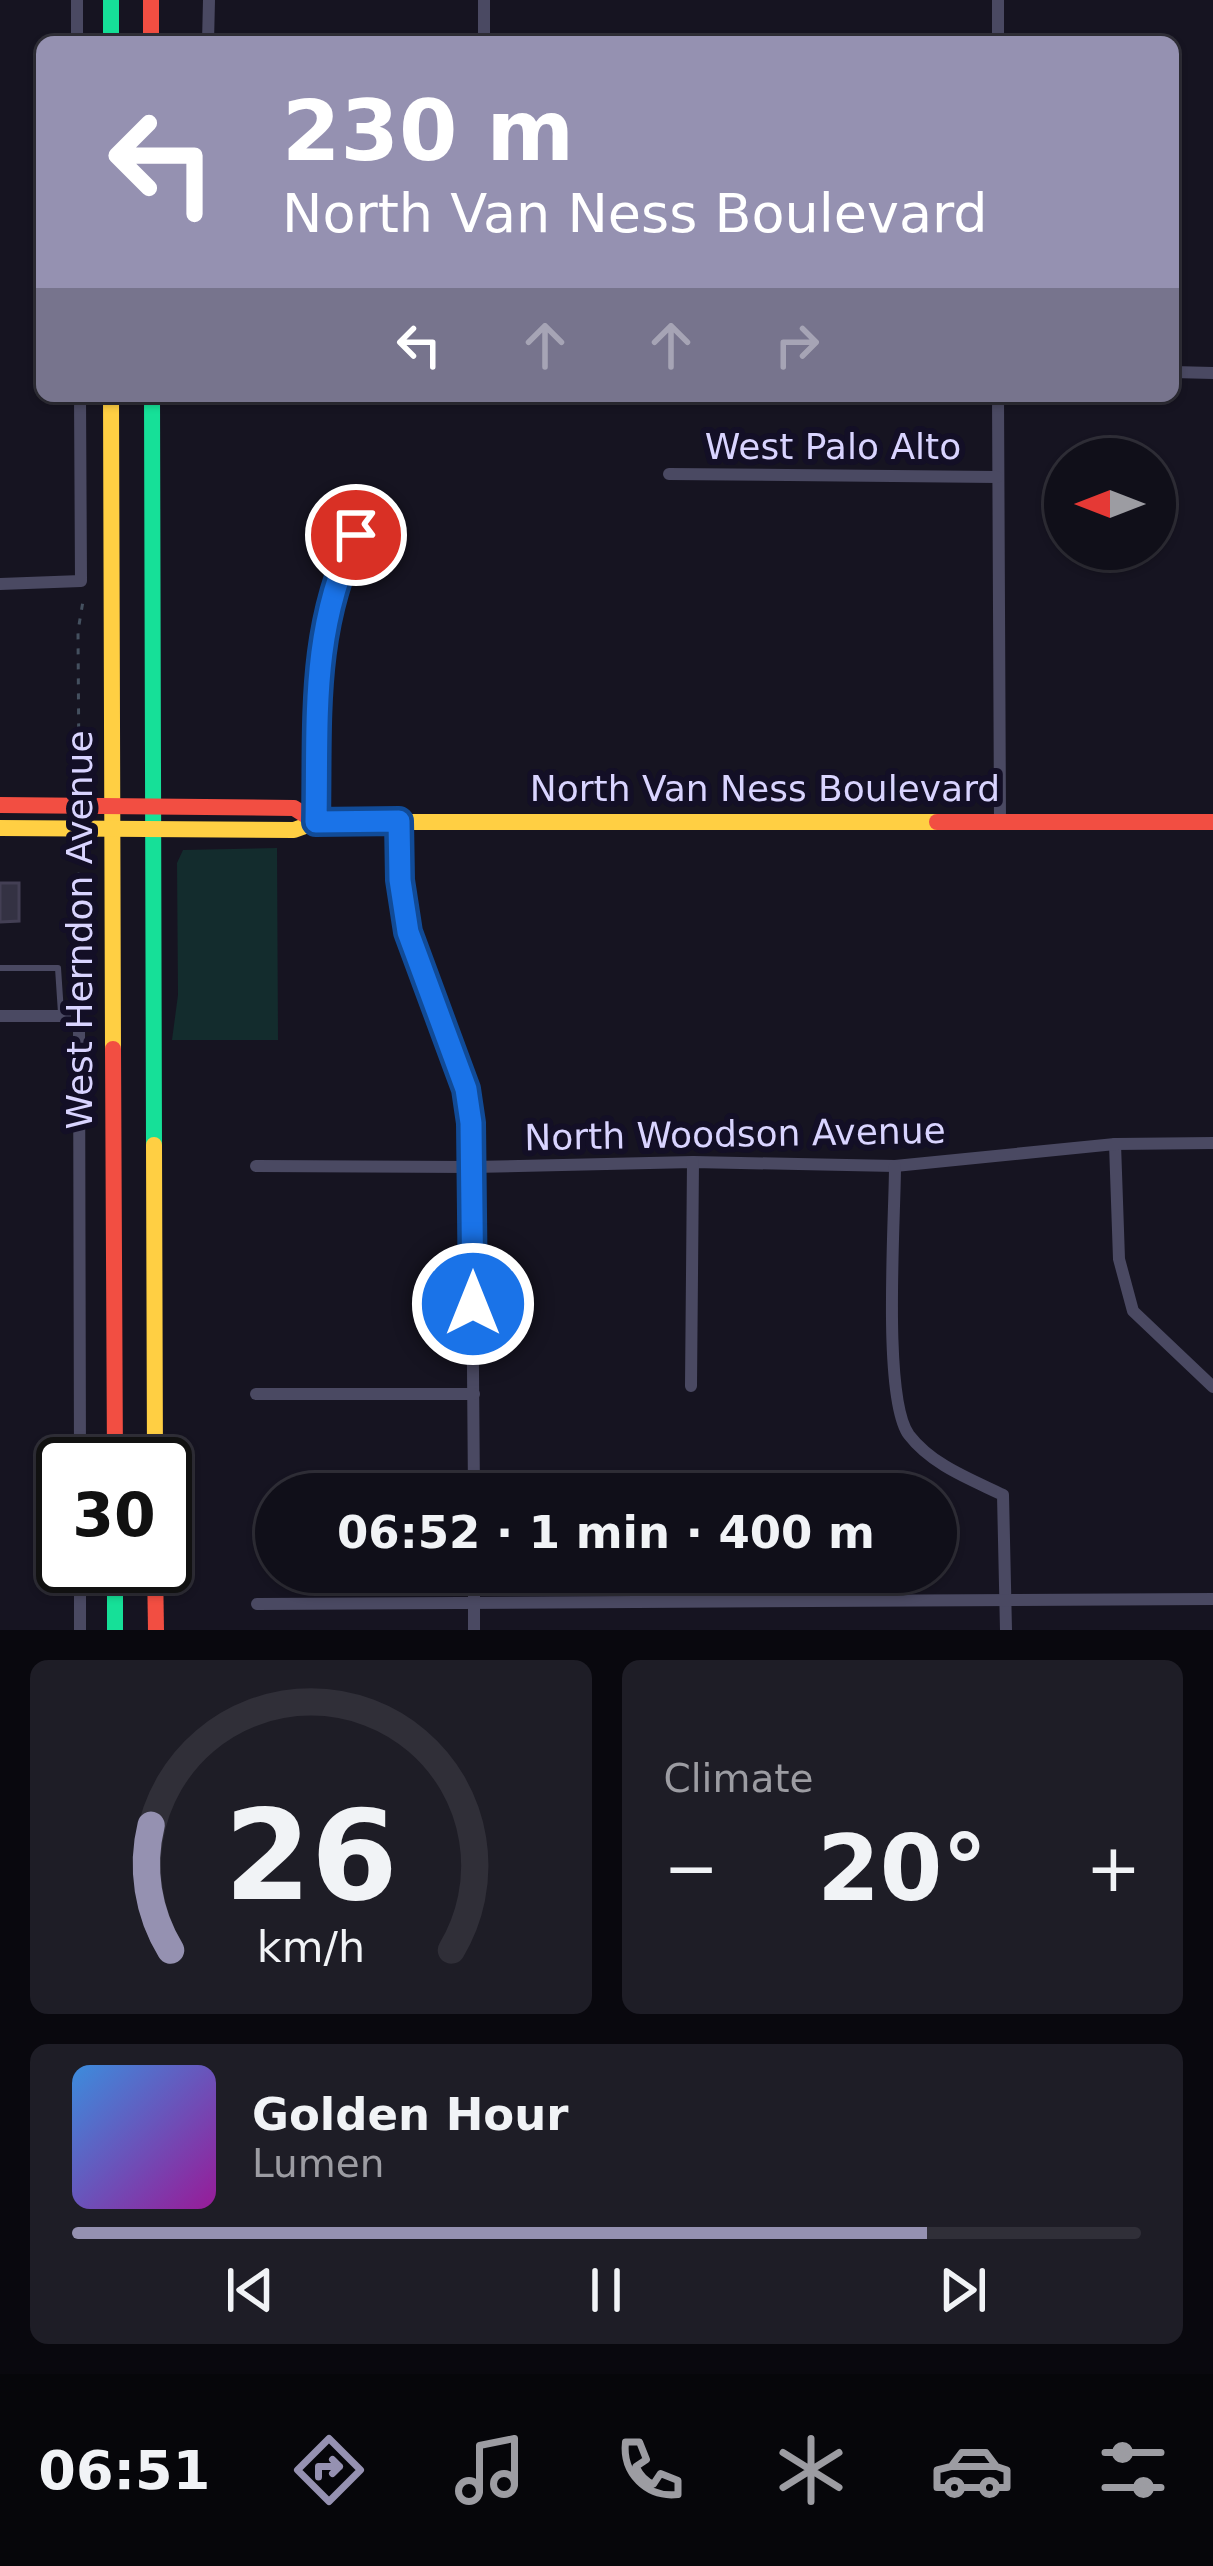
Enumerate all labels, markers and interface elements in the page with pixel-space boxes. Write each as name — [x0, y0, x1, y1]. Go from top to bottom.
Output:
text: 230 m — [282, 82, 574, 180]
icon: left — [84, 84, 240, 240]
text: North Van Ness Boulevard — [282, 182, 988, 245]
icon: left — [386, 312, 452, 378]
icon: ahead — [512, 312, 578, 378]
icon: ahead — [638, 312, 704, 378]
icon: right — [764, 312, 830, 378]
street label: West Palo Alto — [705, 426, 961, 467]
north arrow — [1044, 438, 1176, 570]
map controls — [1044, 438, 1176, 570]
pin — [305, 484, 407, 586]
icon: arrive — [323, 502, 389, 568]
street label: West Herndon Avenue — [59, 730, 100, 1130]
street label: North Van Ness Boulevard — [530, 768, 1000, 809]
street label: North Woodson Avenue — [524, 1110, 946, 1158]
position arrow — [410, 1241, 536, 1367]
speed limit sign: 30 — [36, 1437, 192, 1593]
text: 06:52 · 1 min · 400 m — [337, 1506, 875, 1559]
text: Climate — [664, 1756, 814, 1801]
text: 26 — [224, 1783, 398, 1928]
text: 20° — [817, 1816, 987, 1921]
text: − — [664, 1830, 719, 1907]
text: + — [1086, 1830, 1141, 1907]
text: km/h — [257, 1922, 365, 1972]
text: Golden Hour — [252, 2088, 569, 2141]
text: Lumen — [252, 2141, 384, 2186]
icon: previous — [217, 2257, 283, 2323]
icon: pause — [573, 2257, 639, 2323]
icon: next — [930, 2257, 996, 2323]
icon: directions — [287, 2428, 371, 2512]
icon: music — [448, 2428, 532, 2512]
icon: phone — [608, 2428, 692, 2512]
icon: climate — [769, 2428, 853, 2512]
icon: car — [930, 2428, 1014, 2512]
icon: filters — [1091, 2428, 1175, 2512]
text: 06:51 — [38, 2439, 210, 2502]

